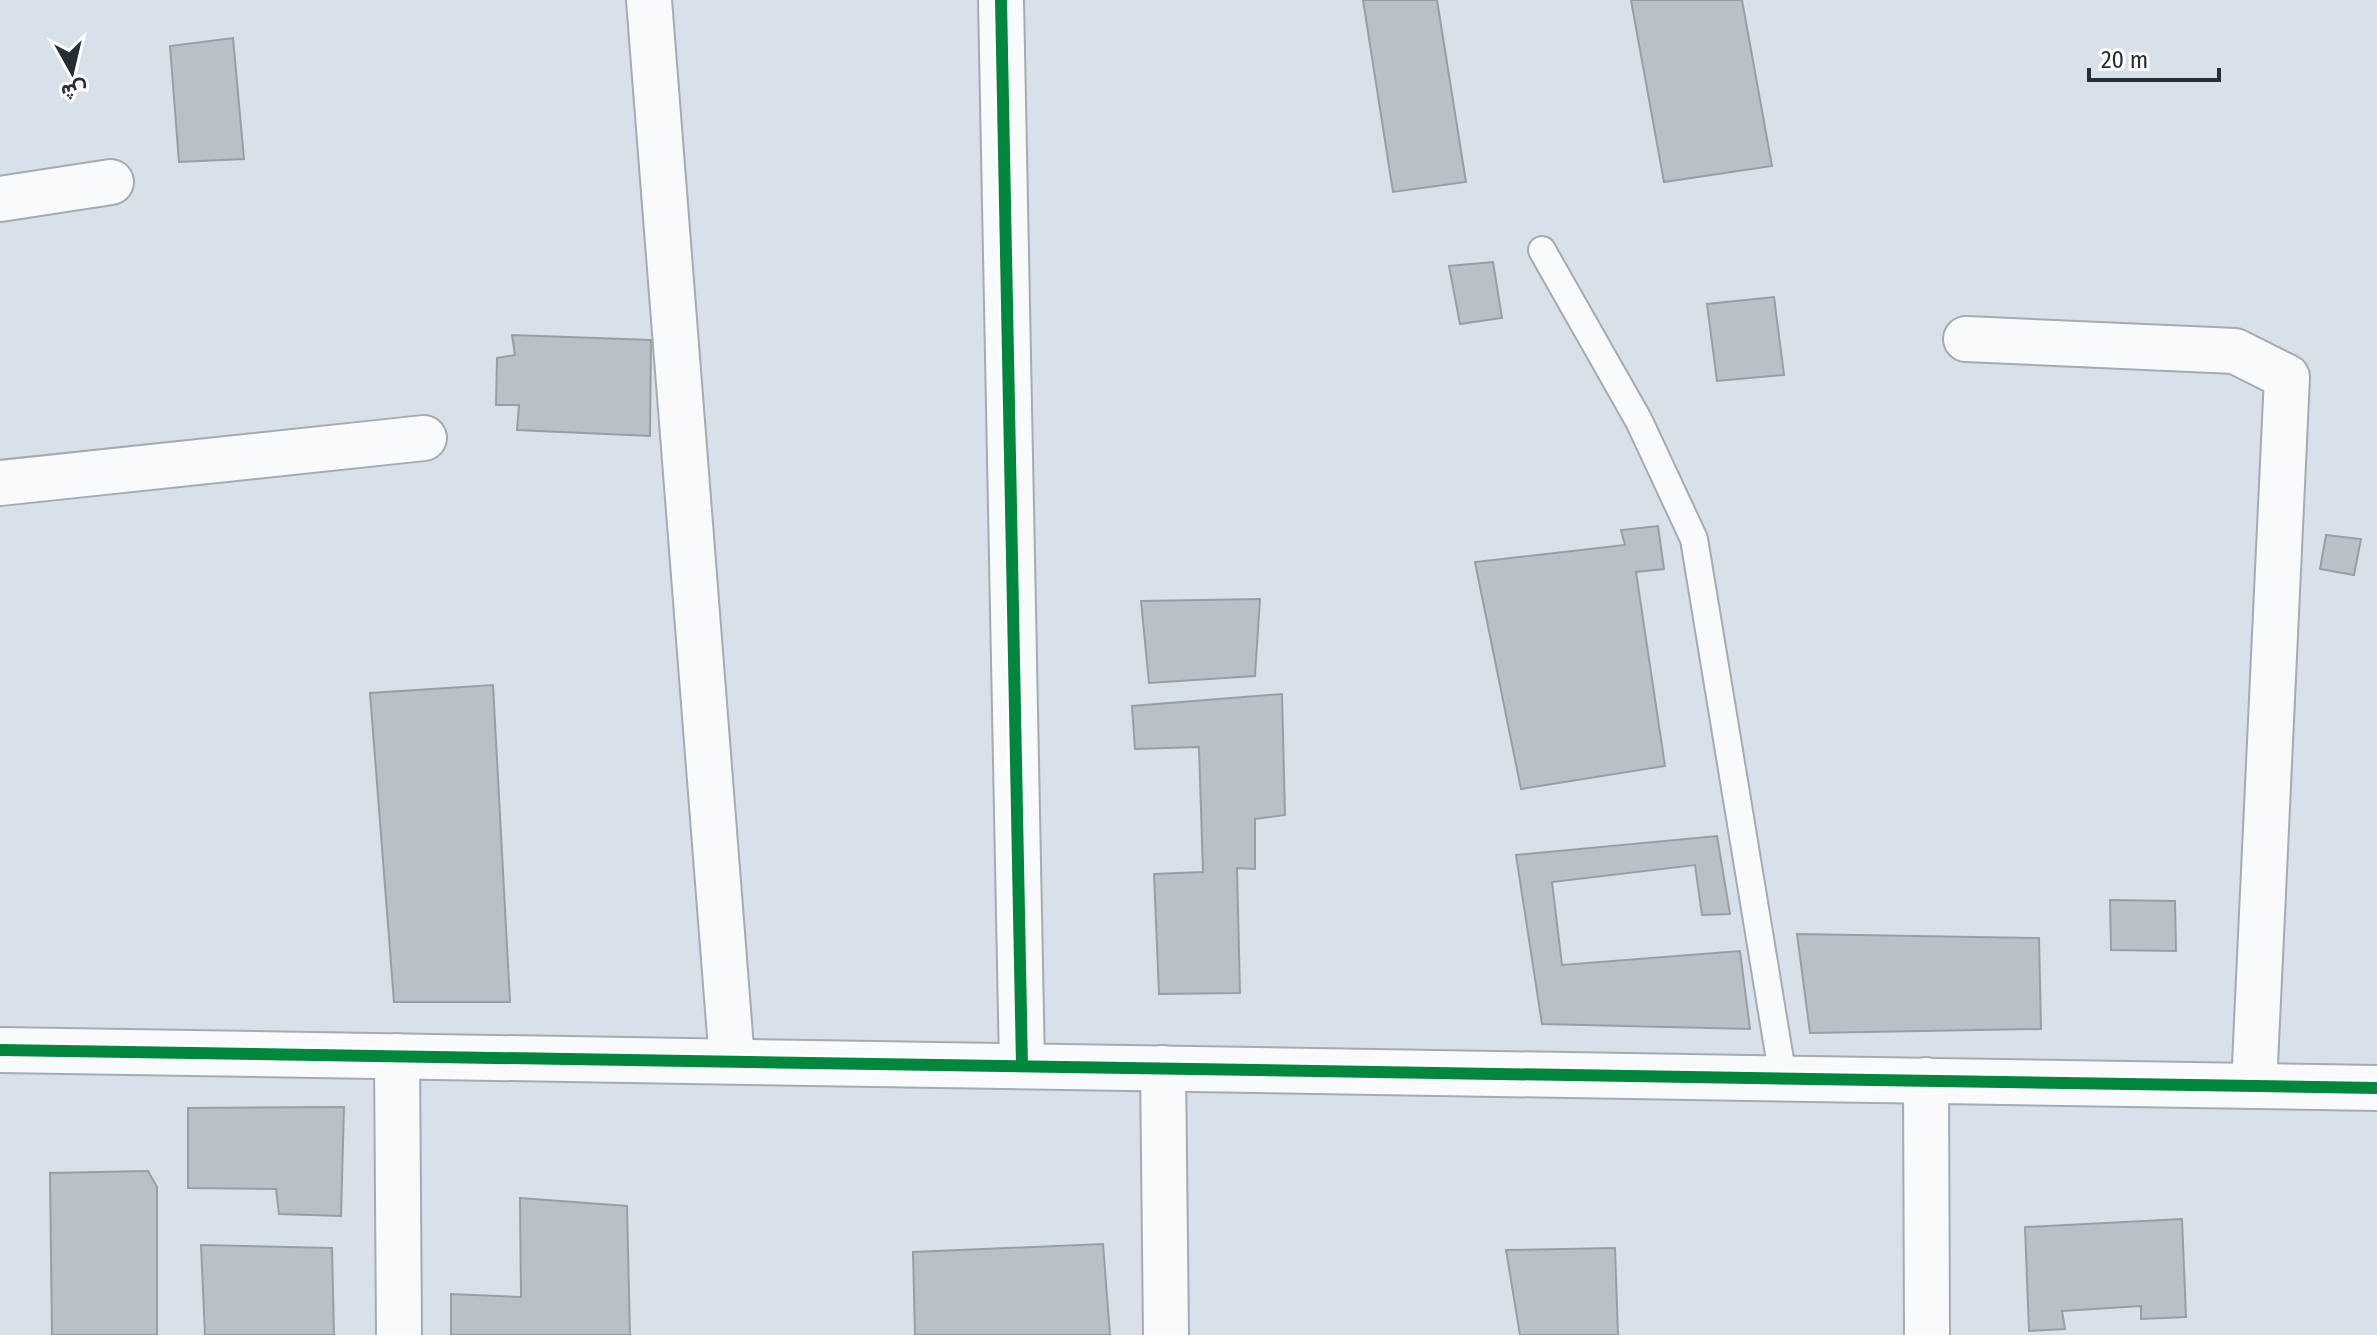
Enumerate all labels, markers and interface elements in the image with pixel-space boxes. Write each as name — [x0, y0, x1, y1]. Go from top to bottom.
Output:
north arrow — [32, 32, 112, 112]
scale bar — [2089, 32, 2219, 82]
text: 20 m — [2101, 46, 2148, 74]
text: ش — [60, 76, 90, 107]

